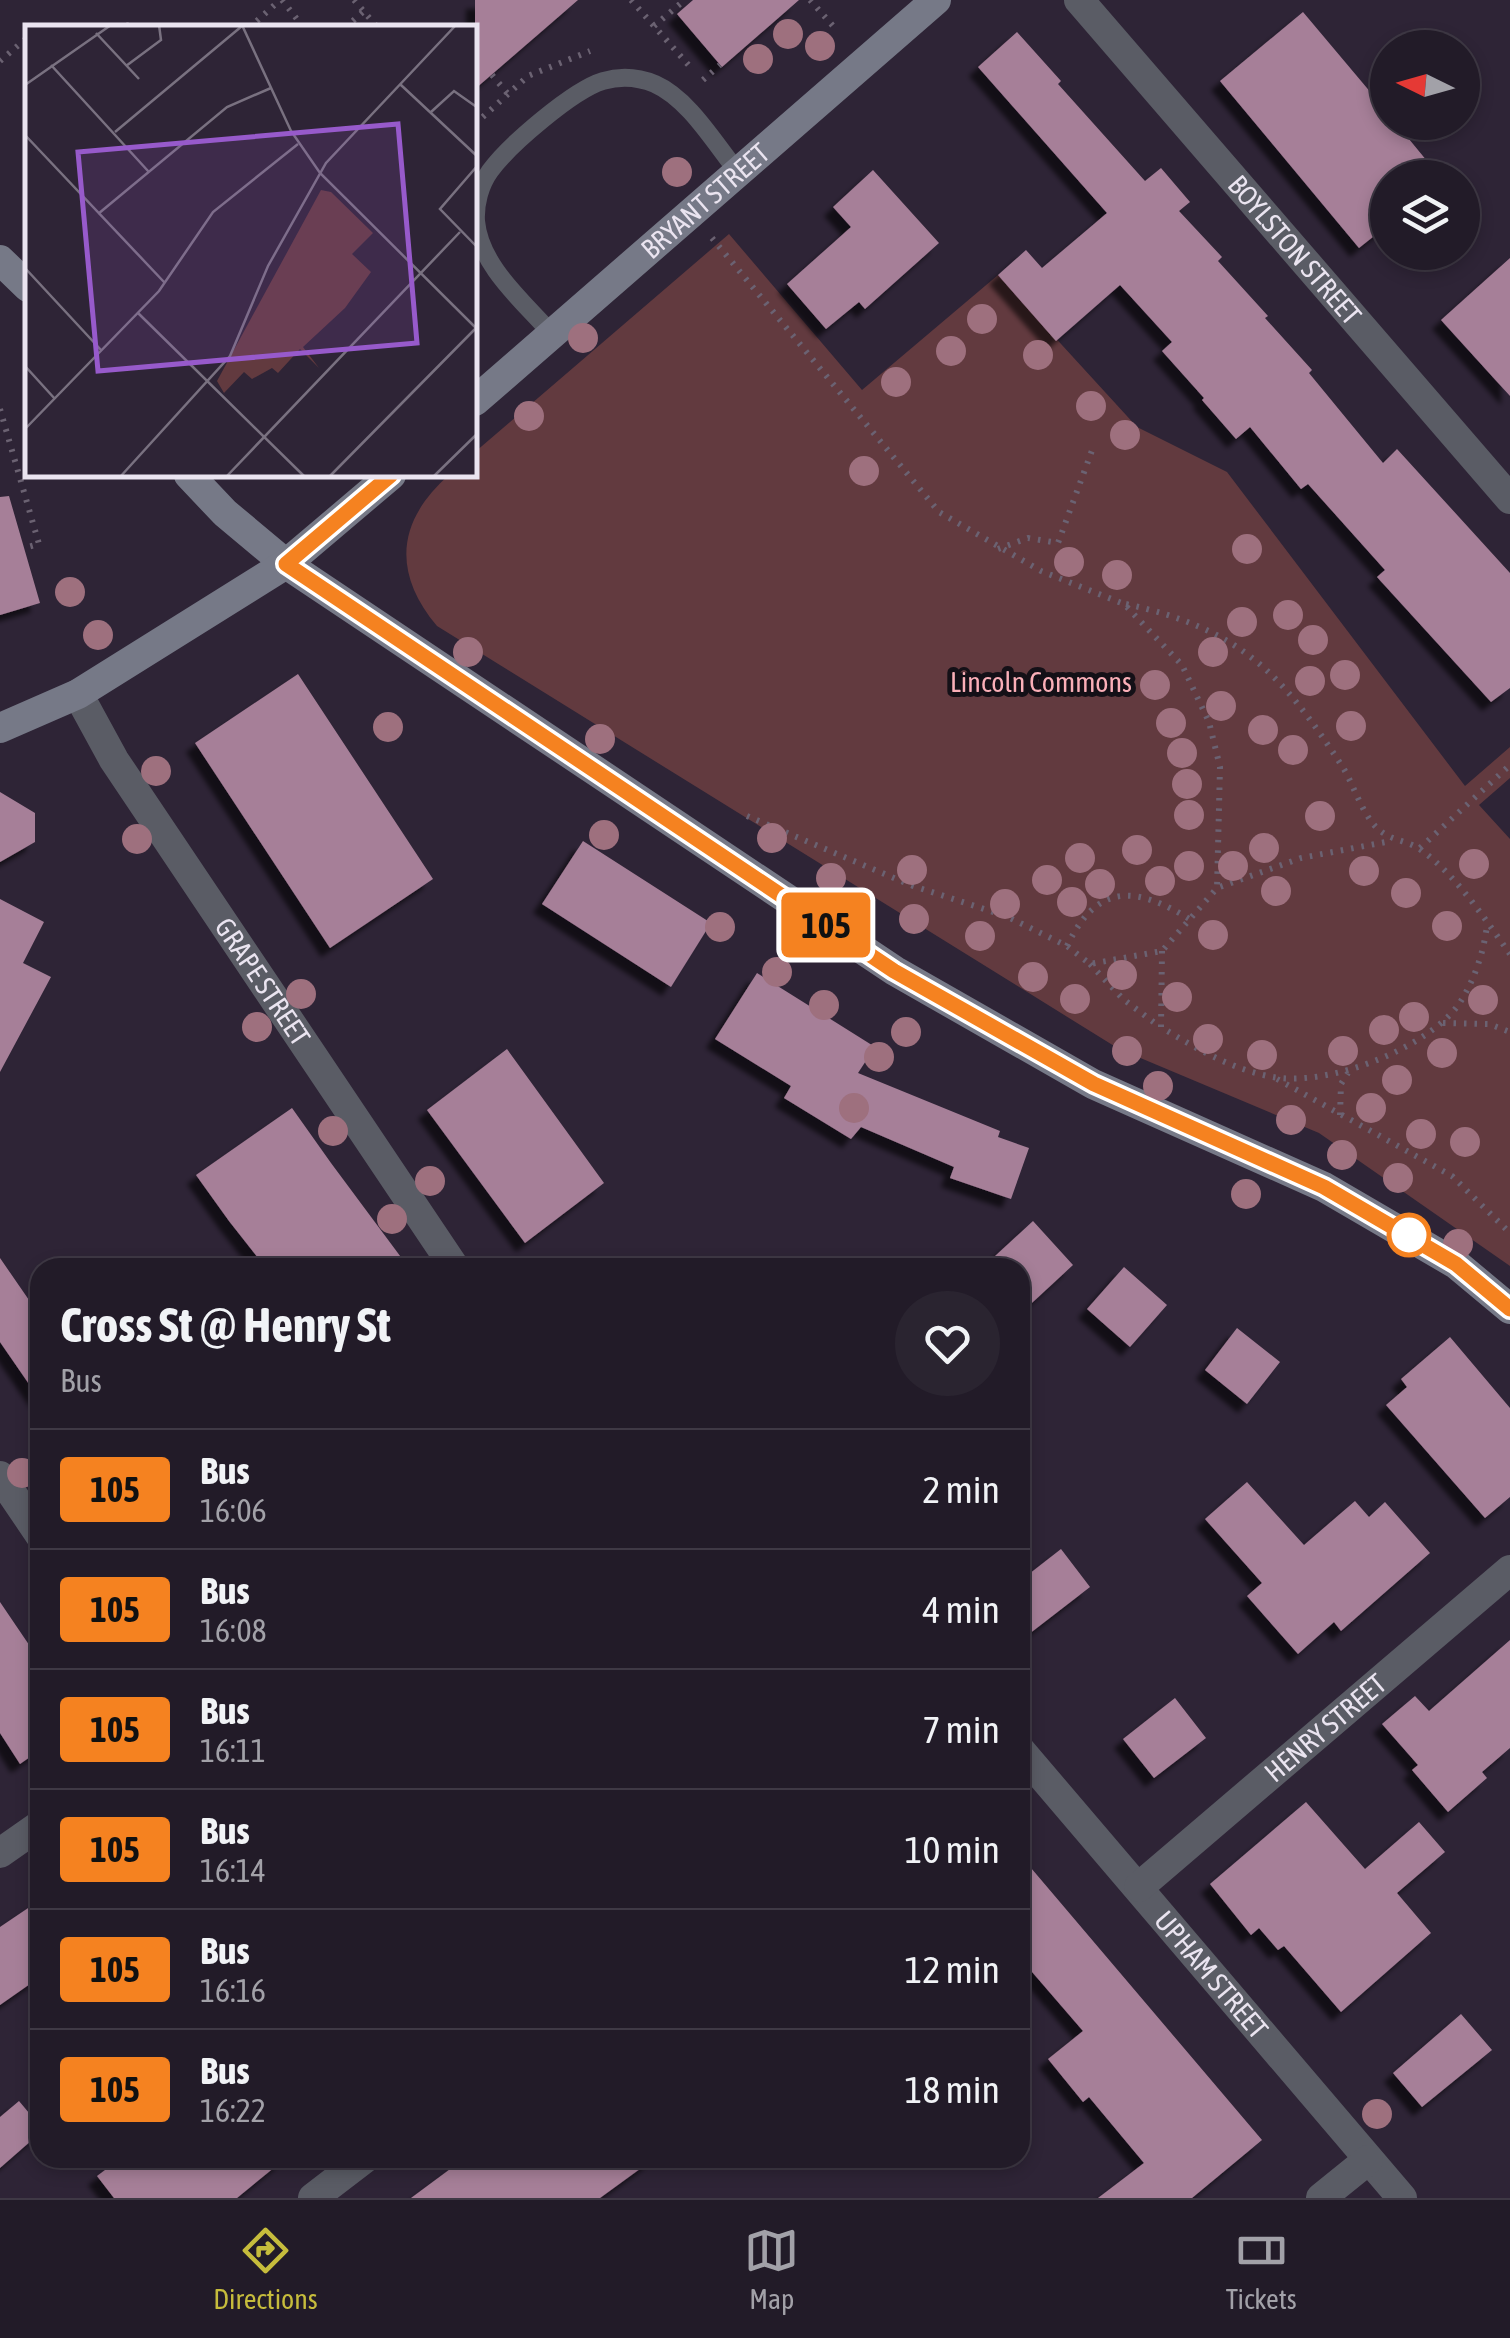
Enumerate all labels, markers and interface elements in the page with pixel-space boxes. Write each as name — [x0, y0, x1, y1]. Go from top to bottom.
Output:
inset map — [25, 25, 478, 478]
north arrow — [1370, 30, 1480, 140]
map controls — [1370, 30, 1480, 270]
street label: BRYANT STREET — [635, 137, 776, 265]
button: layers — [1370, 160, 1480, 270]
street label: BOYLSTON STREET — [1222, 169, 1368, 331]
park label: Lincoln Commons — [950, 666, 1132, 698]
line badge: 105 — [768, 892, 884, 958]
text: 105 — [801, 905, 851, 945]
street label: GRAPE STREET — [209, 912, 317, 1051]
unlabelled marker — [1388, 1214, 1430, 1256]
button: heart — [895, 1291, 1000, 1396]
text: Cross St @ Henry St — [60, 1297, 391, 1352]
text: Bus — [60, 1362, 102, 1399]
text: Bus — [200, 1449, 250, 1492]
text: 2 min — [922, 1468, 1000, 1511]
text: 105 — [90, 1469, 140, 1509]
text: 16:06 — [200, 1492, 267, 1529]
text: Bus — [200, 1569, 250, 1612]
text: 4 min — [922, 1588, 1000, 1631]
text: 105 — [90, 1589, 140, 1629]
text: 16:08 — [200, 1612, 267, 1649]
street label: HENRY STREET — [1258, 1667, 1392, 1788]
text: Bus — [200, 1689, 250, 1732]
text: 7 min — [922, 1708, 1000, 1751]
text: 105 — [90, 1709, 140, 1749]
text: 16:11 — [200, 1732, 266, 1769]
text: Bus — [200, 1809, 250, 1852]
text: 10 min — [905, 1828, 1000, 1871]
text: 105 — [90, 1829, 140, 1869]
text: 16:14 — [200, 1852, 266, 1889]
street label: UPHAM STREET — [1148, 1904, 1275, 2045]
text: Bus — [200, 1929, 250, 1972]
text: 12 min — [905, 1948, 1000, 1991]
text: 105 — [90, 1949, 140, 1989]
text: 16:16 — [200, 1972, 266, 2009]
text: Bus — [200, 2049, 250, 2092]
text: 18 min — [905, 2068, 1000, 2111]
text: 105 — [90, 2069, 140, 2109]
text: 16:22 — [200, 2092, 266, 2129]
tab: Directions — [213, 2223, 318, 2315]
tab: Map — [744, 2223, 799, 2315]
tab: Tickets — [1226, 2223, 1297, 2315]

